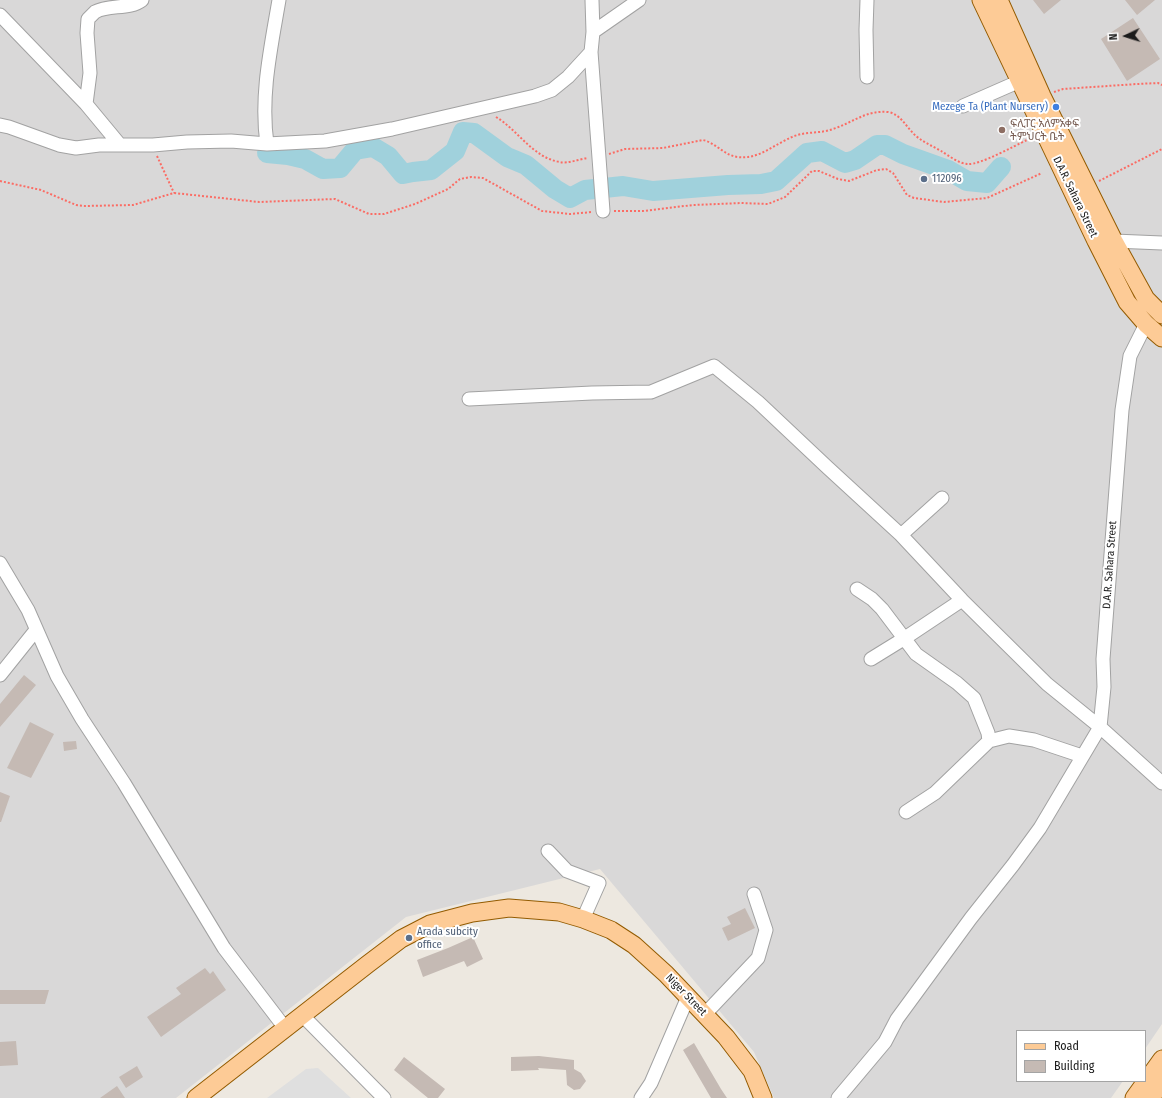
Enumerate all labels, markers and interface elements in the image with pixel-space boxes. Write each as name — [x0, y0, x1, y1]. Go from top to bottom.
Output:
north arrow — [1106, 16, 1146, 56]
text: N — [1107, 33, 1120, 41]
place label: Mezege Ta (Plant Nursery) — [932, 100, 1048, 114]
marker: Mezege Ta (Plant Nursery) — [1051, 102, 1061, 112]
place label: ፍሊፐር አለምአቀፍ ትምህርት ቤት — [1010, 117, 1079, 143]
marker: ፍሊፐር አለምአቀፍ ትምህርት ቤት — [997, 125, 1007, 135]
street label: D.A.R. Sahara Street — [1050, 154, 1100, 240]
place label: 112096 — [932, 172, 962, 186]
marker: 112096 — [919, 174, 929, 184]
street label: D.A.R. Sahara Street — [1100, 521, 1120, 609]
place label: Arada subcity office — [417, 925, 478, 951]
marker: Arada subcity office — [404, 933, 414, 943]
street label: Niger Street — [663, 971, 709, 1019]
legend — [1016, 1030, 1146, 1082]
text: Road — [1054, 1039, 1079, 1053]
text: Building — [1054, 1059, 1094, 1073]

